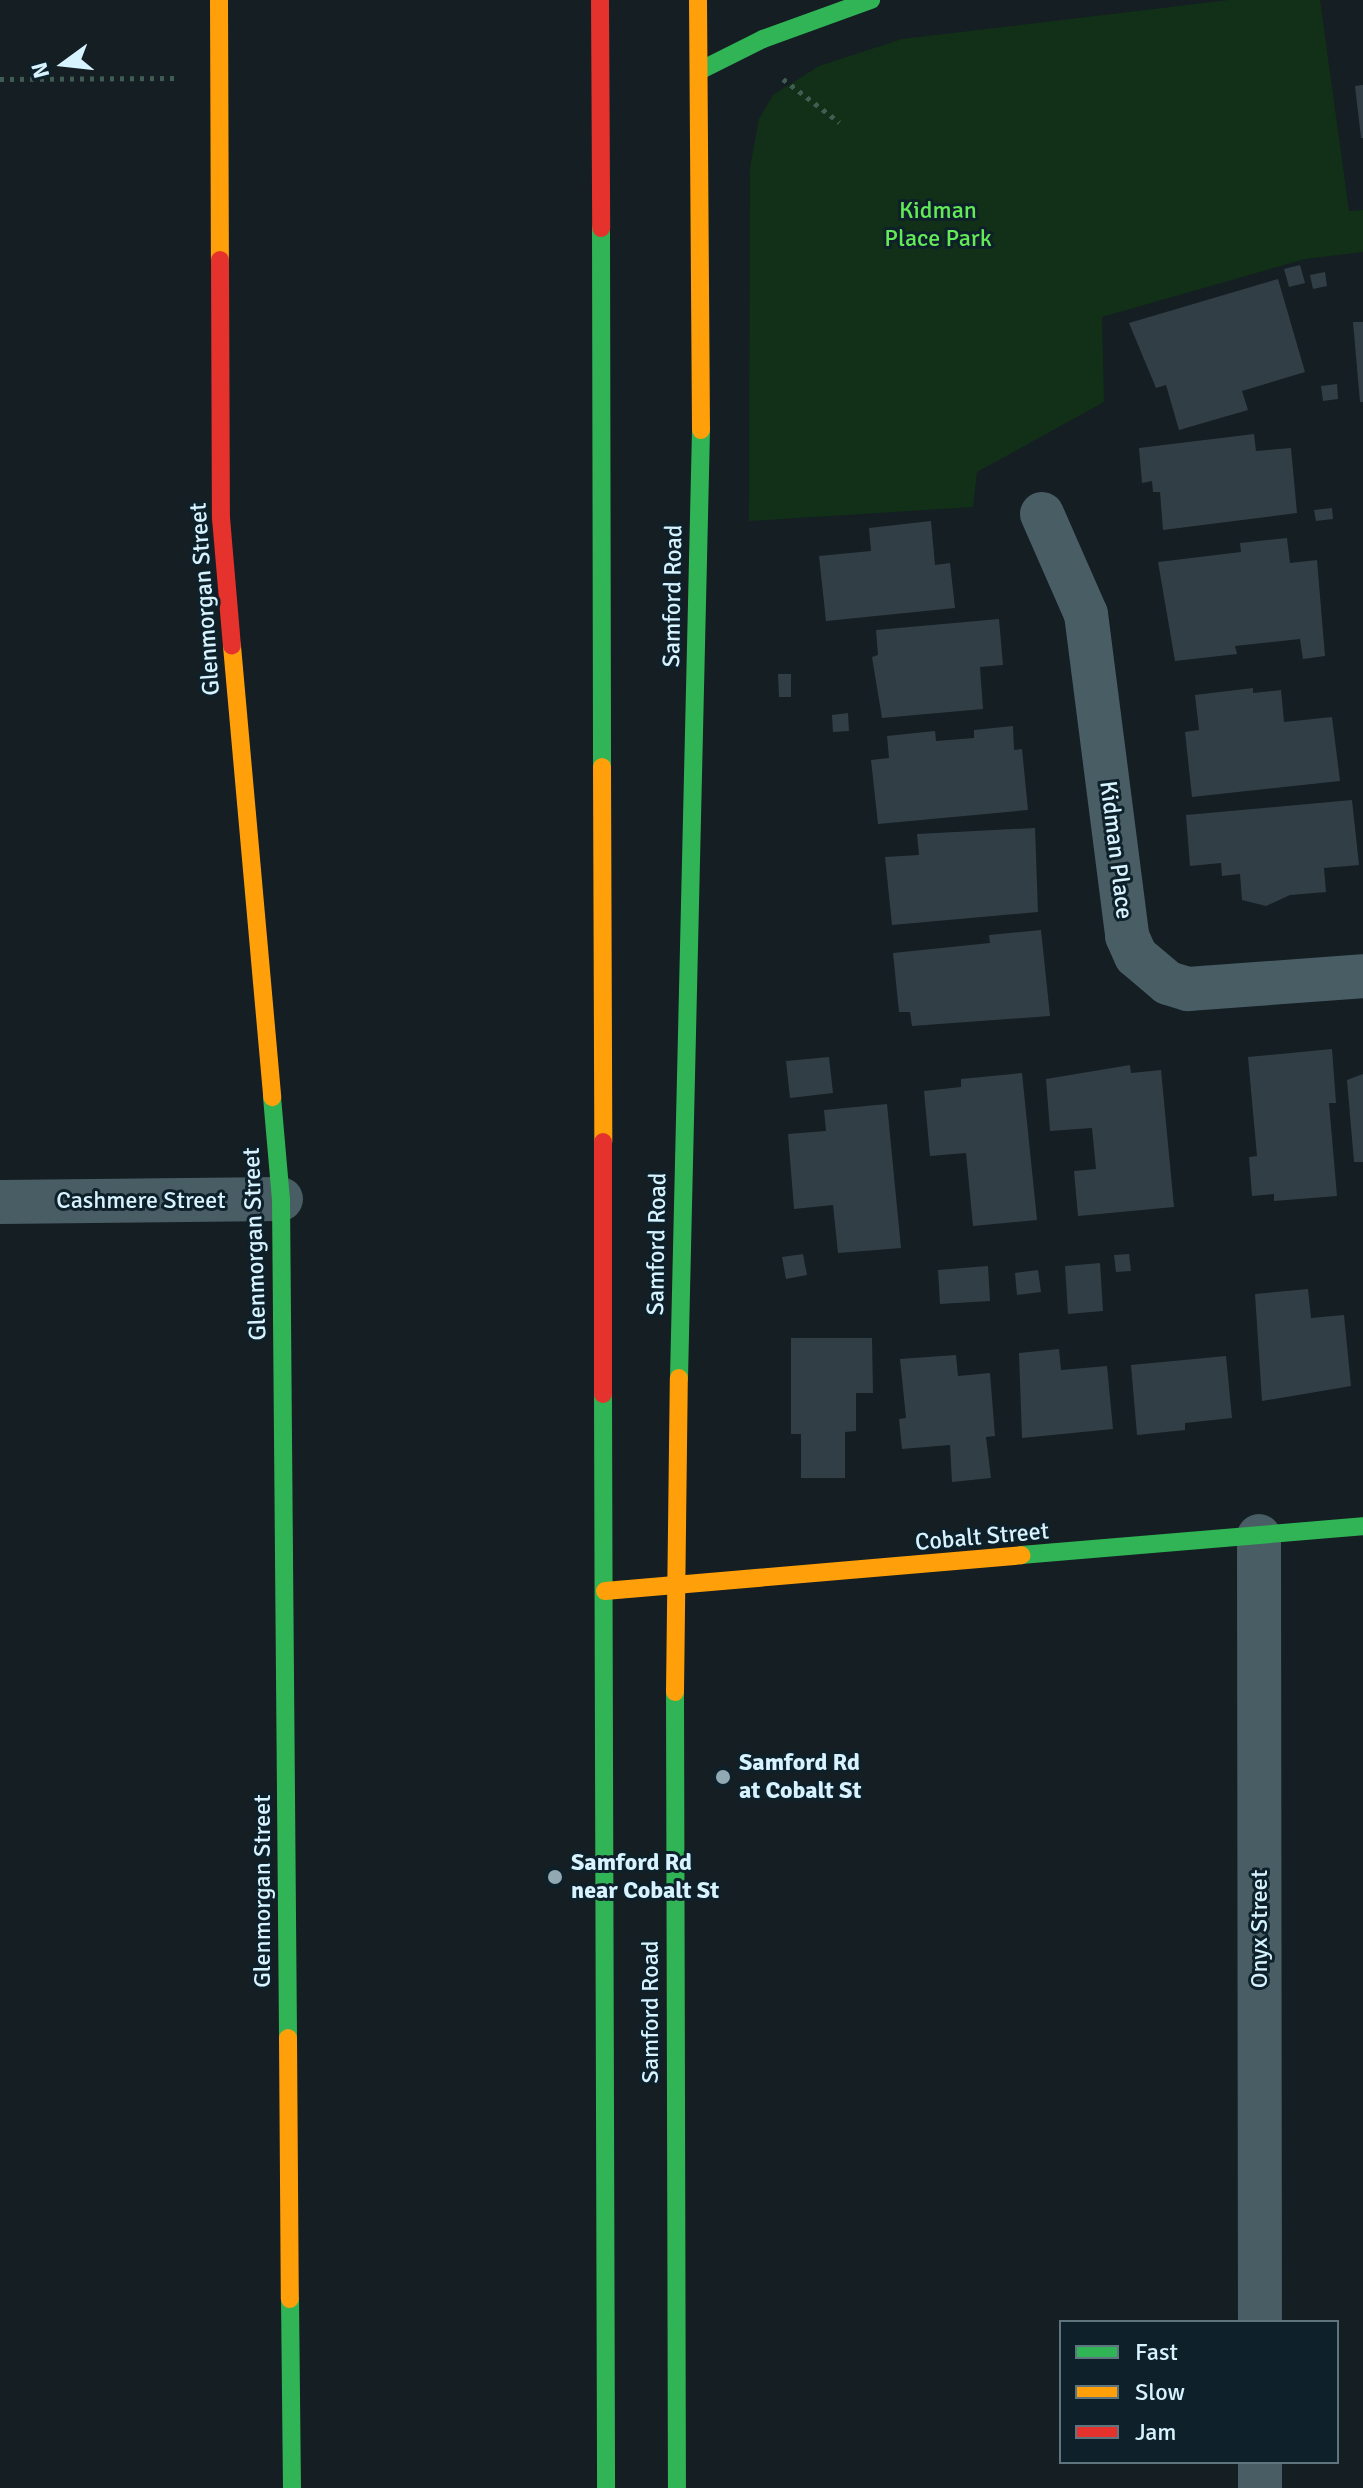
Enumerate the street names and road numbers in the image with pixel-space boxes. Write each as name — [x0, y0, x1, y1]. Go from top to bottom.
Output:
street label: Glenmorgan Street — [184, 502, 226, 696]
street label: Samford Road — [657, 524, 689, 668]
street label: Kidman Place — [1093, 779, 1139, 921]
street label: Glenmorgan Street — [237, 1147, 273, 1341]
street label: Samford Road — [641, 1172, 673, 1316]
street label: Cashmere Street — [56, 1187, 226, 1215]
street label: Cobalt Street — [914, 1517, 1050, 1557]
street label: Glenmorgan Street — [249, 1794, 277, 1988]
street label: Onyx Street — [1246, 1870, 1274, 1988]
street label: Samford Road — [637, 1941, 665, 2083]

